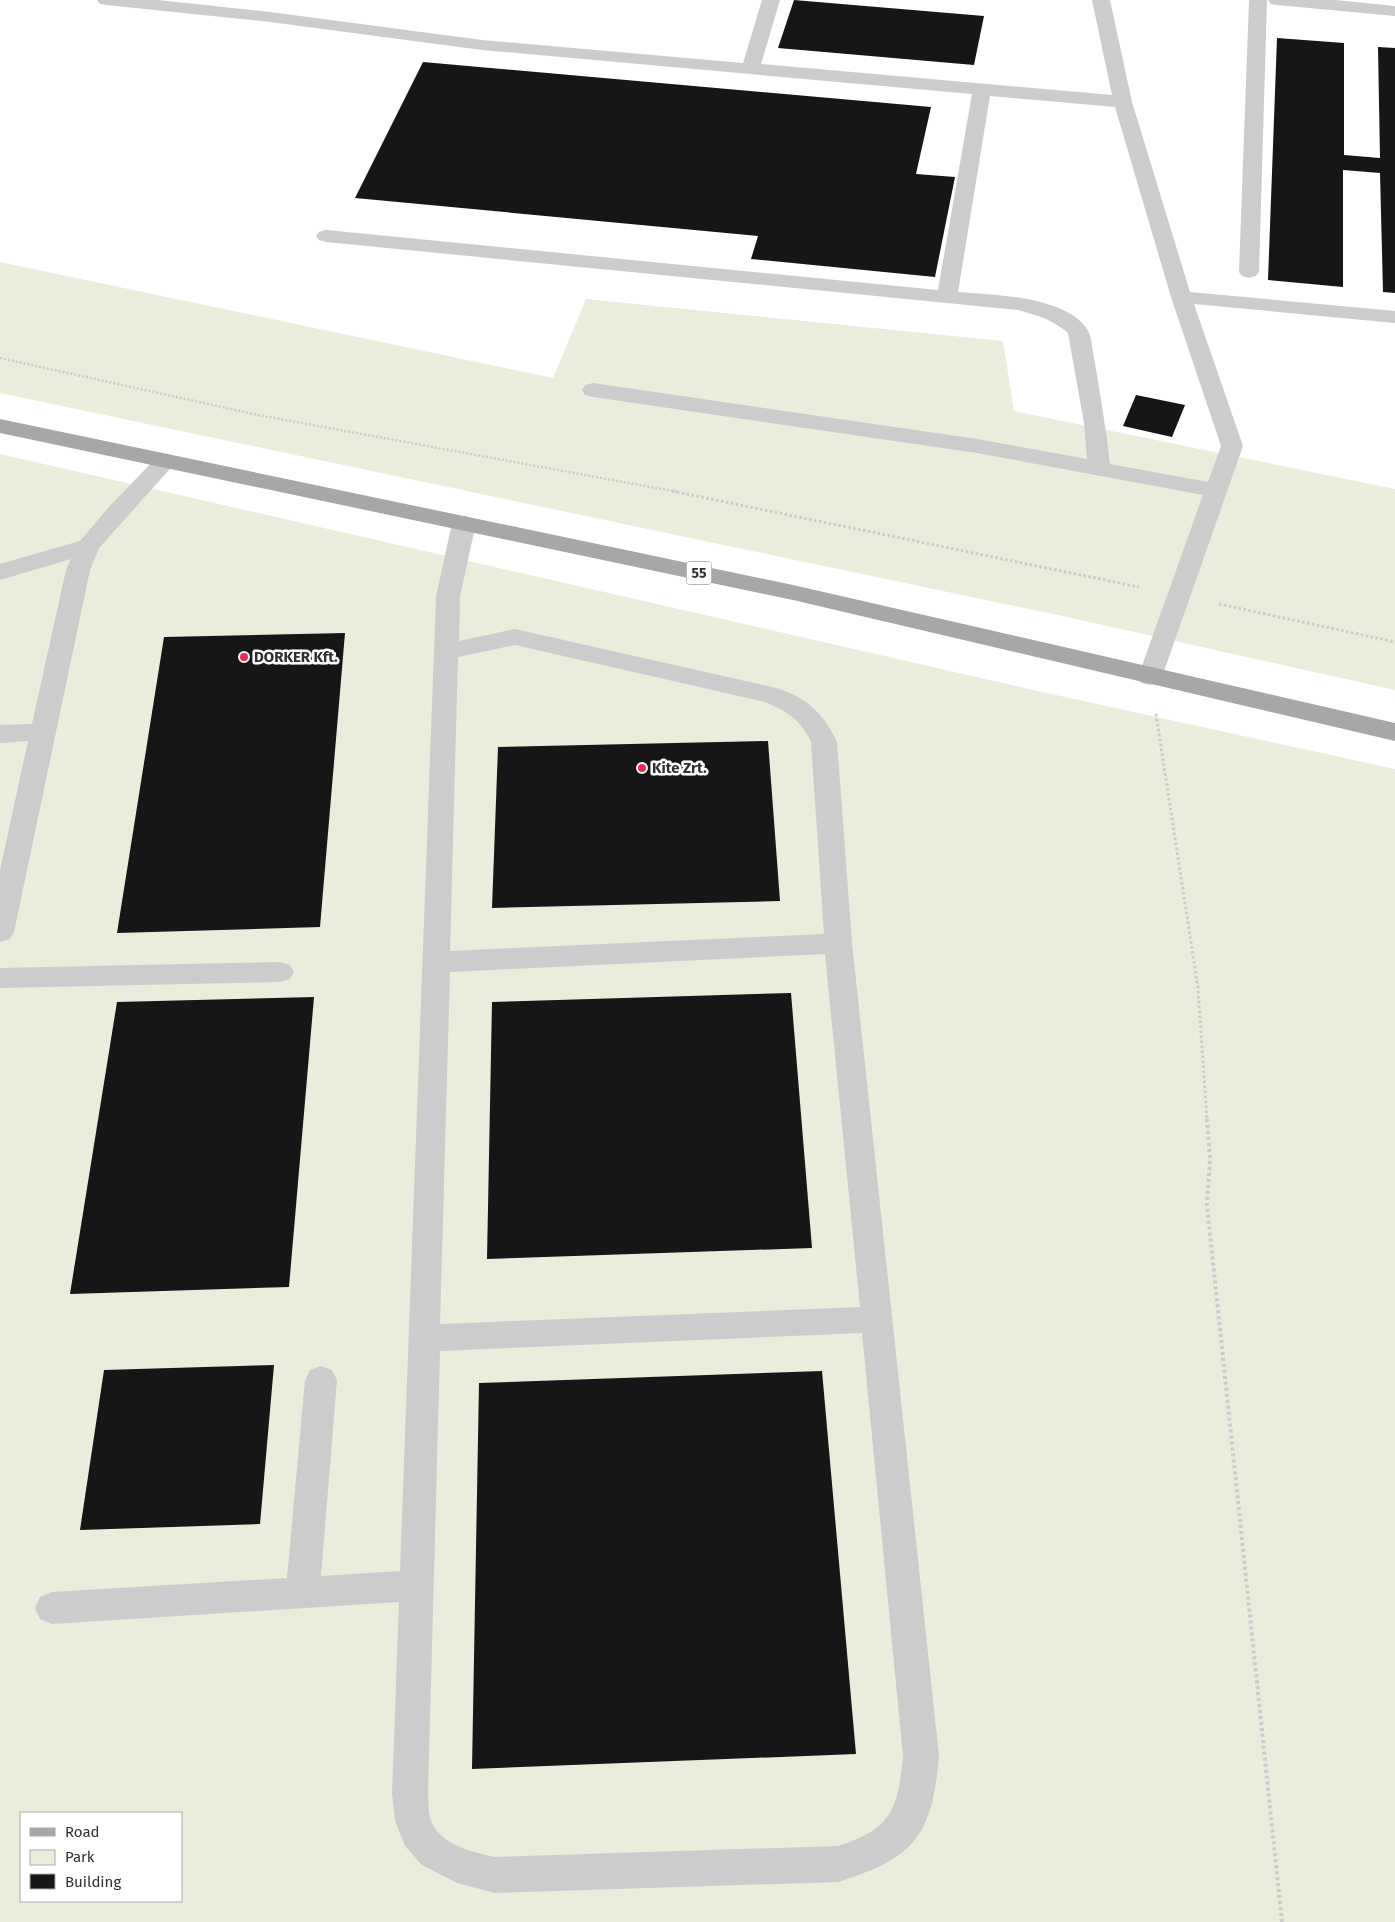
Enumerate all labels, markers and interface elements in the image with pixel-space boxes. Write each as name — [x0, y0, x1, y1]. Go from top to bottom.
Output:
road number: 55 — [686, 562, 712, 584]
place label: DORKER Kft. — [254, 648, 338, 666]
marker: DORKER Kft. — [238, 651, 250, 663]
place label: Kite Zrt. — [652, 759, 707, 777]
marker: Kite Zrt. — [636, 762, 648, 774]
legend — [20, 1812, 182, 1902]
text: Road — [65, 1823, 100, 1841]
text: Park — [65, 1848, 95, 1866]
text: Building — [65, 1873, 121, 1891]

